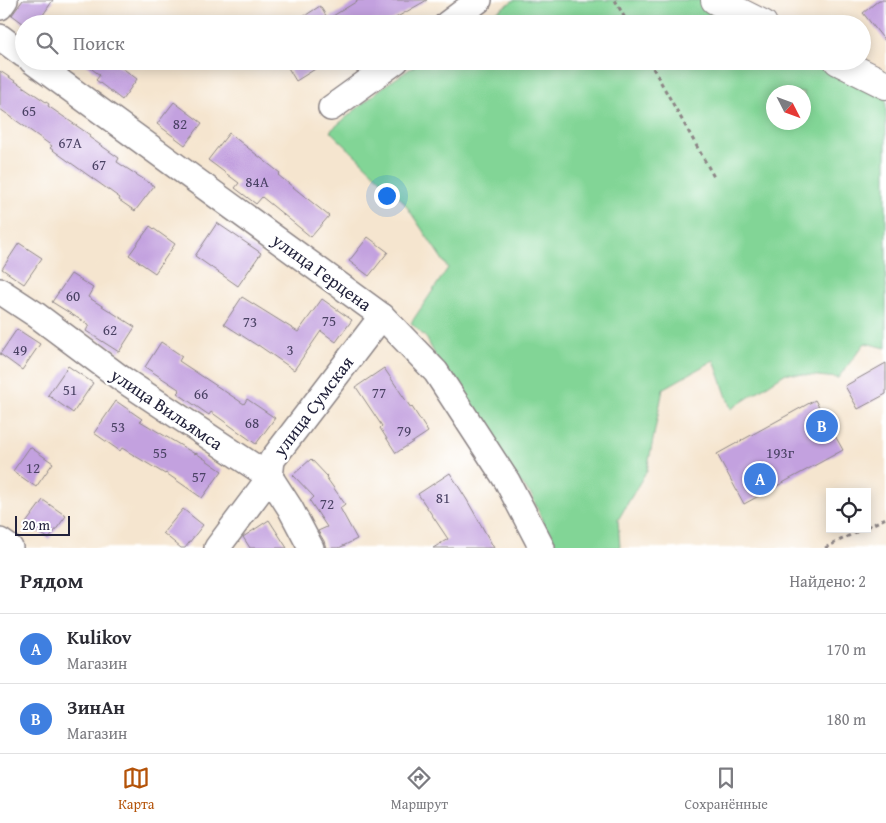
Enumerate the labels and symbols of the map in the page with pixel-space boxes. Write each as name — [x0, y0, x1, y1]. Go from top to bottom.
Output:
north arrow — [766, 85, 811, 130]
house number: 65 — [22, 100, 36, 121]
house number: 82 — [173, 113, 187, 134]
house number: 67А — [58, 132, 82, 153]
house number: 67 — [92, 154, 106, 175]
house number: 84А — [245, 171, 269, 192]
your location — [374, 183, 400, 209]
street label: улица Герцена — [266, 226, 378, 318]
house number: 60 — [66, 285, 80, 306]
house number: 75 — [322, 310, 336, 331]
house number: 73 — [243, 311, 257, 332]
house number: 62 — [103, 319, 117, 340]
house number: 49 — [13, 339, 27, 360]
house number: 3 — [286, 339, 294, 360]
street label: улица Сумская — [266, 350, 360, 463]
street label: улица Вильямса — [105, 361, 229, 457]
house number: 51 — [63, 379, 77, 400]
house number: 77 — [372, 382, 386, 403]
house number: 66 — [194, 383, 208, 404]
pin: B — [806, 407, 838, 445]
house number: 68 — [245, 412, 259, 433]
house number: 53 — [111, 416, 125, 437]
house number: 79 — [397, 420, 411, 441]
house number: 55 — [153, 442, 167, 463]
house number: 193г — [766, 442, 795, 463]
house number: 12 — [26, 457, 40, 478]
pin: A — [744, 460, 776, 498]
house number: 57 — [192, 466, 206, 487]
house number: 81 — [436, 487, 450, 508]
house number: 72 — [320, 493, 334, 514]
scale bar — [15, 513, 70, 536]

